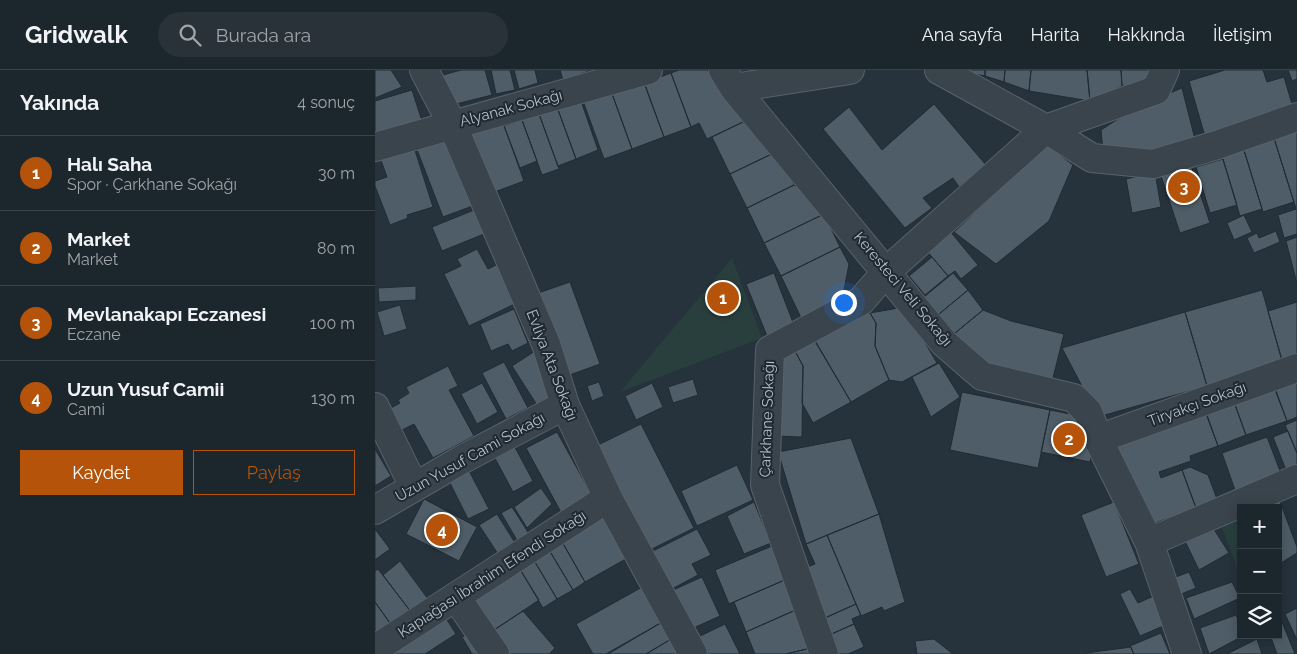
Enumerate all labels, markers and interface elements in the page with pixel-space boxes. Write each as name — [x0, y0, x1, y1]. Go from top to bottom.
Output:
search box — [158, 12, 508, 57]
text: Gridwalk — [25, 20, 128, 49]
icon: search — [176, 21, 204, 49]
text: Burada ara — [216, 24, 311, 46]
text: Ana sayfa — [922, 24, 1002, 45]
text: Harita — [1030, 24, 1080, 45]
text: Hakkında — [1108, 24, 1185, 45]
text: İletişim — [1213, 24, 1272, 45]
street label: Alyanak Sokağı — [458, 86, 564, 130]
text: Yakında — [20, 90, 99, 115]
text: 4 sonuç — [297, 93, 355, 112]
text: Halı Saha — [67, 153, 152, 175]
text: 1 — [32, 164, 40, 183]
text: 30 m — [318, 164, 355, 183]
pin: 3 — [1168, 168, 1200, 206]
text: Spor · Çarkhane Sokağı — [67, 175, 237, 194]
text: Market — [67, 228, 130, 250]
street label: Keresteci Veli Sokağı — [850, 228, 956, 350]
text: 2 — [31, 239, 41, 258]
text: 80 m — [317, 239, 355, 258]
text: Market — [67, 250, 118, 269]
pin: 1 — [707, 279, 739, 317]
your location — [831, 290, 857, 316]
text: Mevlanakapı Eczanesi — [67, 303, 266, 325]
street label: Evliya Ata Sokağı — [523, 307, 581, 423]
text: 3 — [32, 314, 40, 333]
text: 100 m — [310, 314, 355, 333]
text: Eczane — [67, 325, 121, 344]
street label: Çarkhane Sokağı — [756, 360, 778, 478]
text: Uzun Yusuf Camii — [67, 378, 224, 400]
street label: Tiryakçı Sokağı — [1145, 378, 1249, 430]
text: 4 — [31, 389, 41, 408]
text: 130 m — [311, 389, 355, 408]
text: Cami — [67, 400, 105, 419]
street label: Uzun Yusuf Cami Sokağı — [392, 408, 548, 506]
pin: 2 — [1053, 420, 1085, 458]
button: Kaydet — [20, 450, 183, 495]
button: Paylaş — [193, 450, 355, 495]
map controls — [1237, 504, 1282, 639]
button: + — [1237, 504, 1282, 549]
street label: Kapıağası İbrahim Efendi Sokağı — [394, 506, 589, 642]
pin: 4 — [426, 511, 458, 549]
button: − — [1237, 549, 1282, 594]
button: layers — [1237, 594, 1282, 639]

